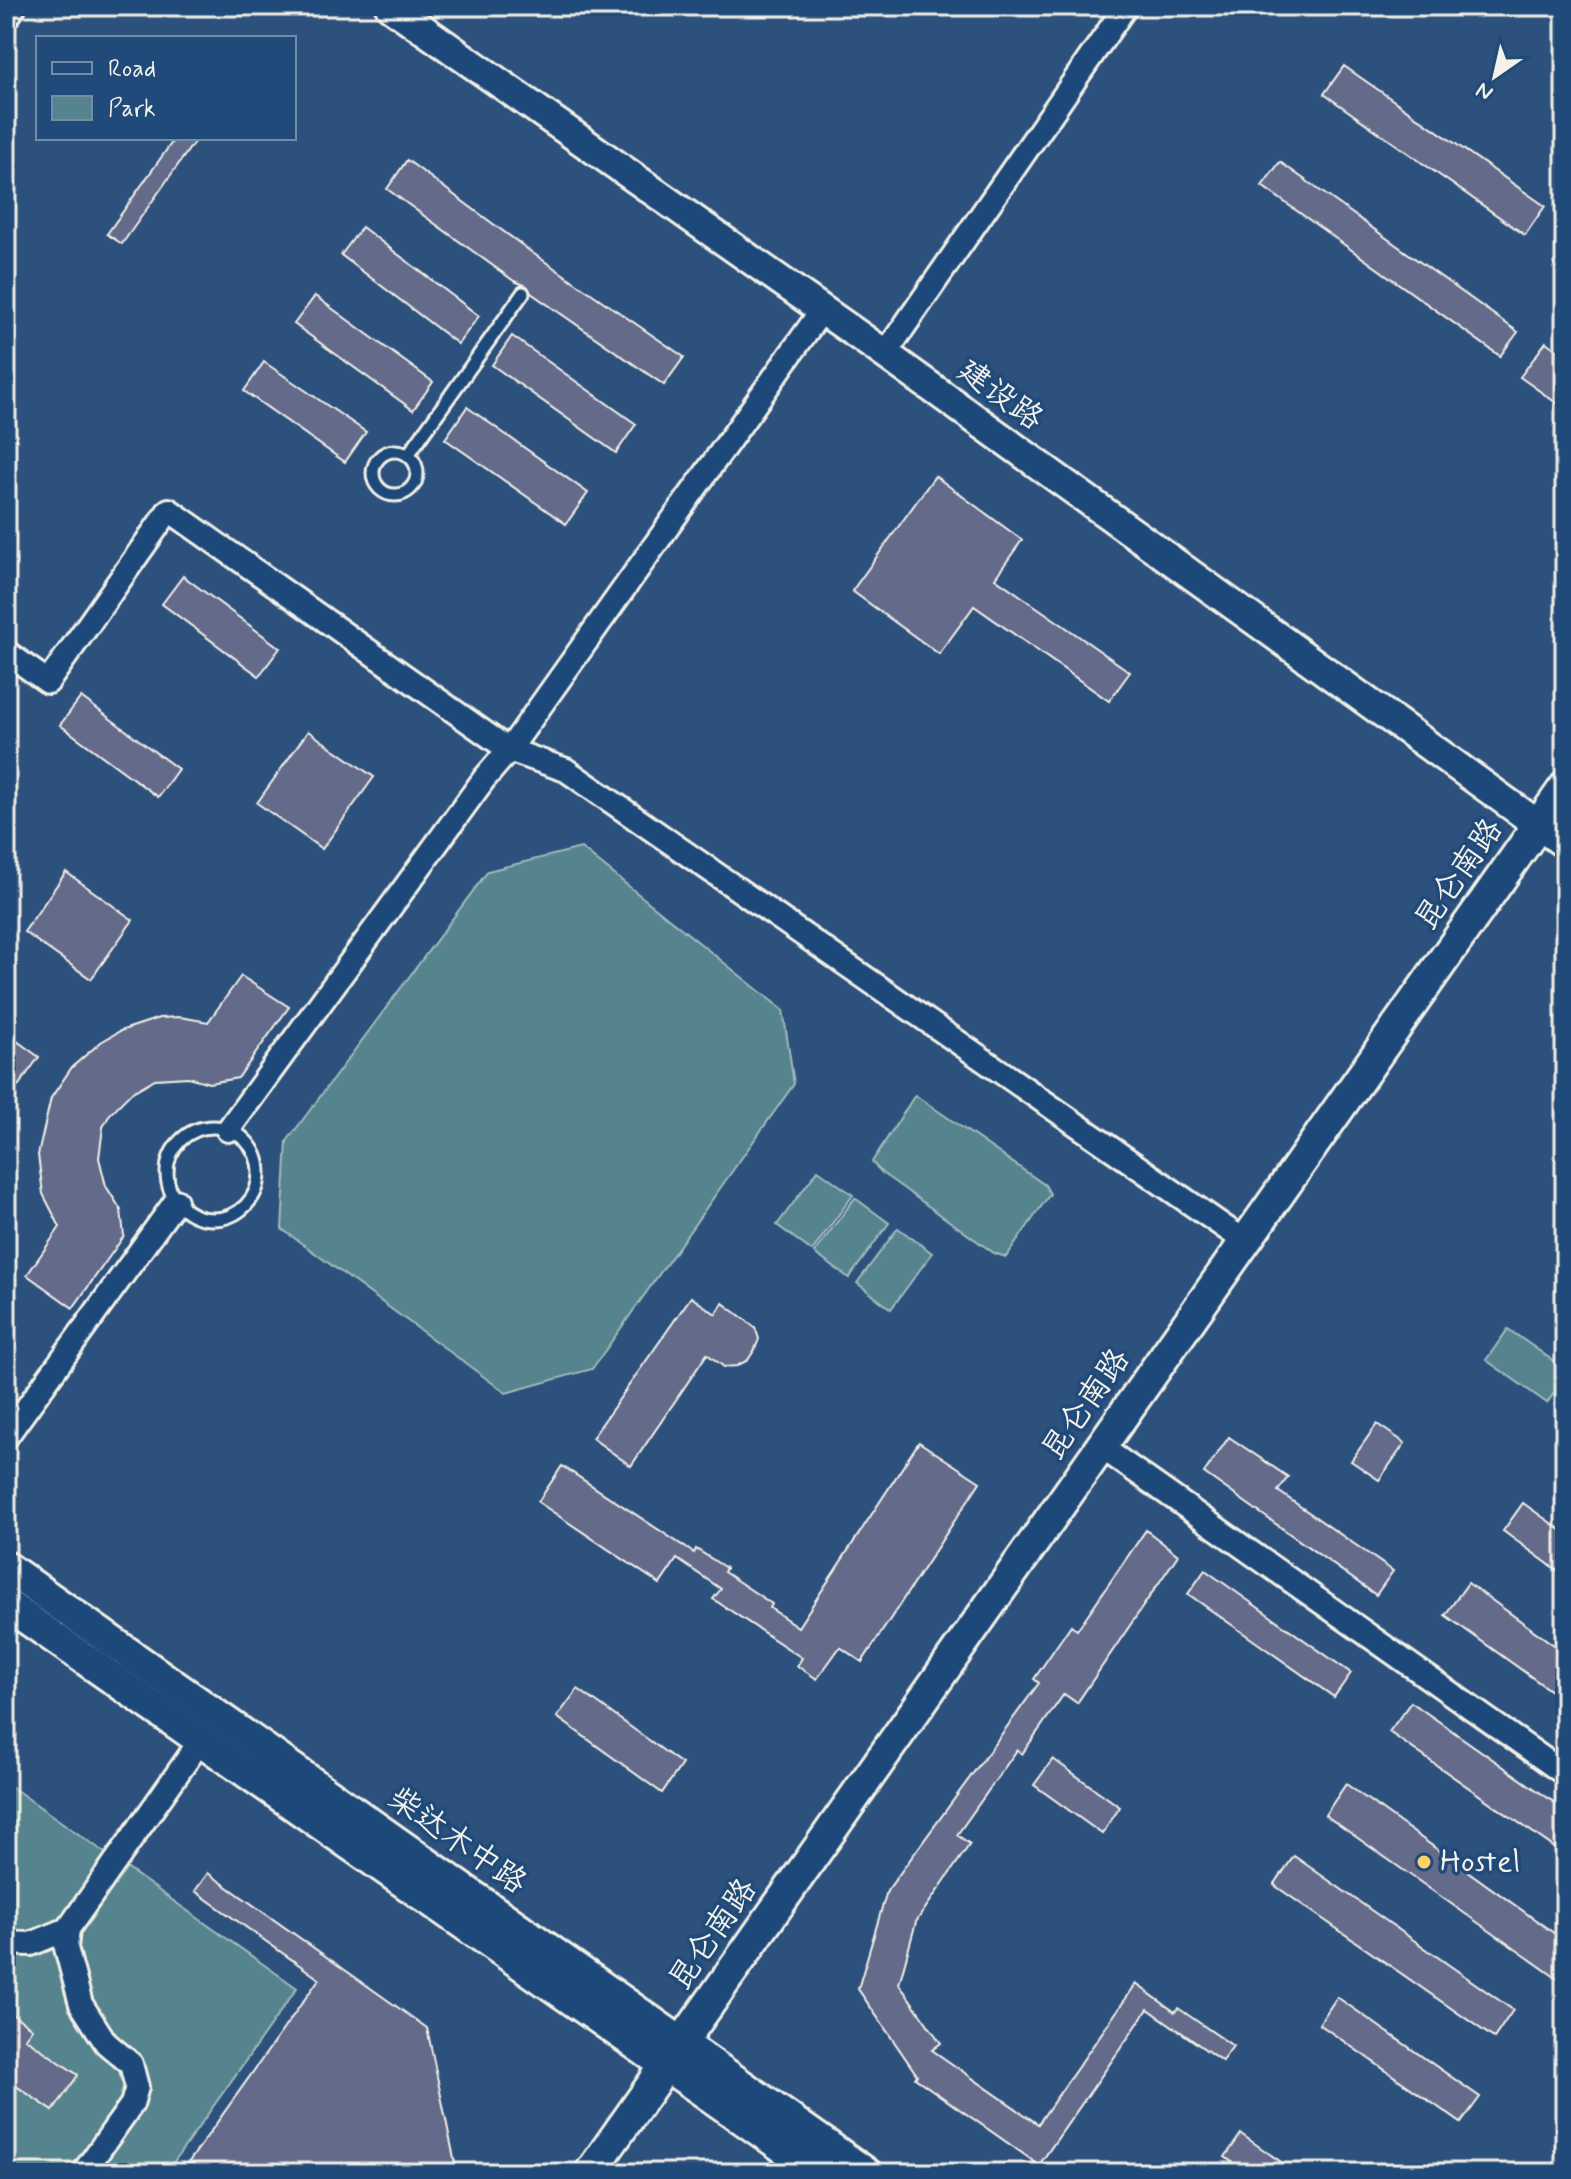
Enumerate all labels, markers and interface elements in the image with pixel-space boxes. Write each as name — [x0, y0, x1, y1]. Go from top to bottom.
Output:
legend — [36, 36, 296, 140]
north arrow — [1455, 36, 1535, 116]
text: Road — [108, 54, 156, 85]
text: N — [1471, 75, 1499, 107]
text: Park — [108, 94, 156, 125]
street label: 建设路 — [949, 350, 1051, 440]
street label: 昆仑南路 — [1405, 811, 1513, 939]
street label: 昆仑南路 — [1032, 1341, 1140, 1469]
street label: 柴达木中路 — [379, 1778, 535, 1904]
place label: Hostel — [1440, 1841, 1520, 1883]
marker: Hostel — [1415, 1853, 1433, 1871]
street label: 昆仑南路 — [659, 1871, 767, 1999]

